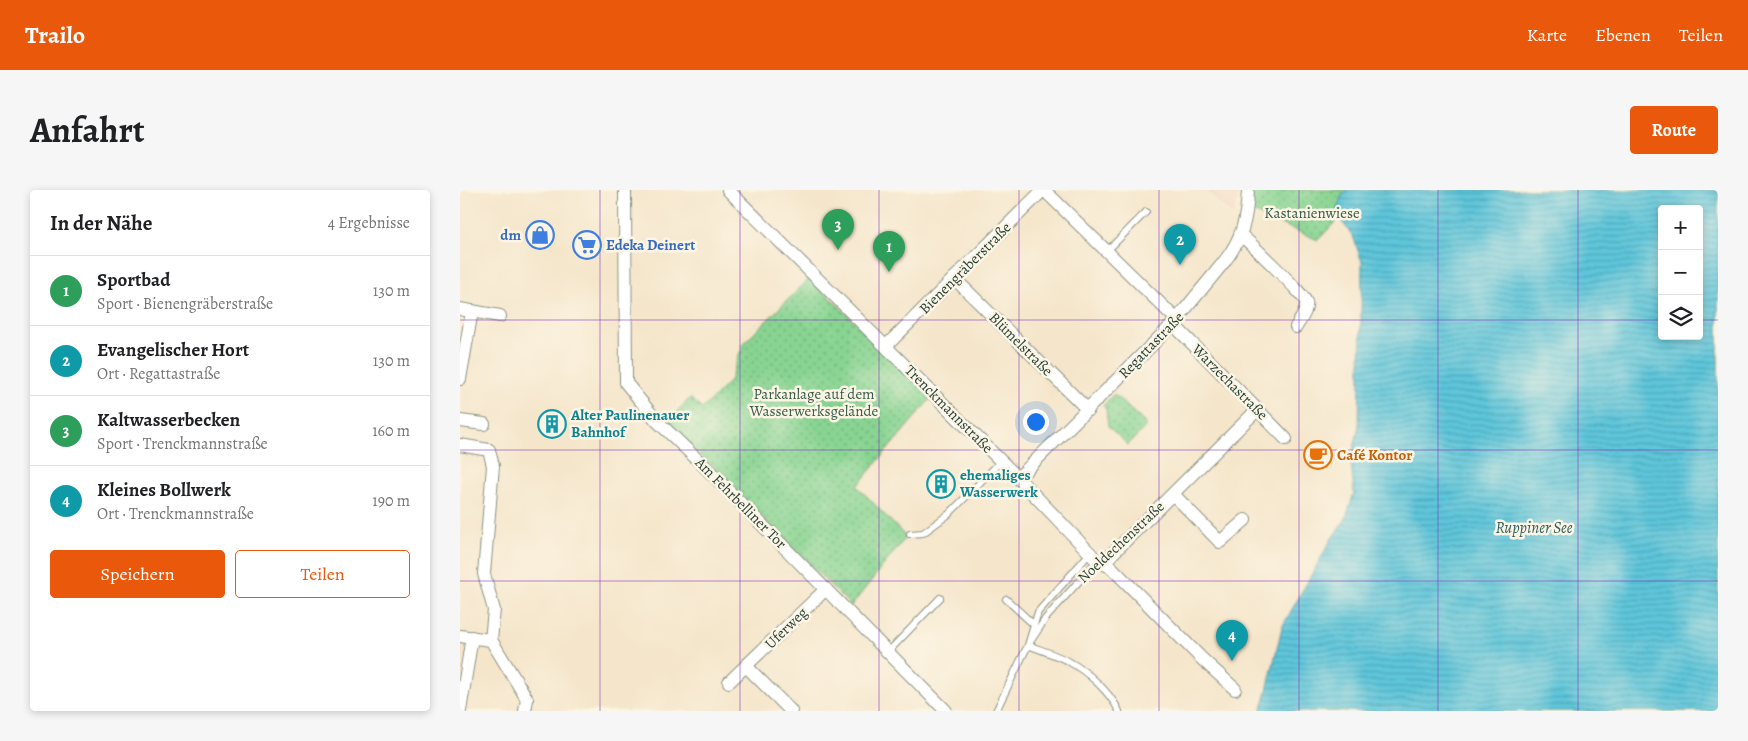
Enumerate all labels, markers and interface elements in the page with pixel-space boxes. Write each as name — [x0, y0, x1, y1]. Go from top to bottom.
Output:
text: Trailo — [25, 19, 85, 51]
text: Karte — [1527, 23, 1567, 47]
text: Ebenen — [1595, 23, 1651, 47]
text: Teilen — [1679, 23, 1723, 47]
text: Anfahrt — [30, 106, 145, 154]
button: Route — [1630, 106, 1718, 154]
park label: Kastanienwiese — [1264, 203, 1360, 223]
map controls — [1658, 205, 1703, 340]
button: + — [1658, 205, 1703, 250]
text: In der Nähe — [50, 209, 152, 237]
pin: 3 — [822, 209, 854, 250]
text: 4 Ergebnisse — [328, 212, 410, 234]
street label: Bienengräberstraße — [915, 218, 1015, 318]
shop icon: dm — [525, 220, 555, 250]
pin: 2 — [1164, 224, 1196, 265]
place label: dm — [500, 225, 521, 245]
supermarket icon: Edeka Deinert — [572, 230, 602, 260]
pin: 1 — [873, 231, 905, 272]
place label: Edeka Deinert — [606, 235, 695, 255]
button: − — [1658, 250, 1703, 295]
text: Sportbad — [97, 267, 171, 293]
text: 1 — [63, 280, 69, 302]
text: 130 m — [373, 280, 410, 302]
text: Sport · Bienengräberstraße — [97, 293, 273, 315]
button: layers — [1658, 295, 1703, 340]
street label: Regattastraße — [1114, 307, 1188, 383]
street label: Blümelstraße — [985, 308, 1058, 381]
text: Evangelischer Hort — [97, 337, 249, 363]
street label: Warzechastraße — [1187, 339, 1272, 424]
text: 2 — [62, 350, 70, 372]
text: 130 m — [373, 350, 410, 372]
street label: Trenckmannstraße — [901, 361, 998, 458]
text: Ort · Regattastraße — [97, 363, 220, 385]
park label: Parkanlage auf dem Wasserwerksgelände — [749, 384, 879, 421]
place label: Alter Paulinenauer Bahnhof — [570, 405, 689, 442]
text: Kaltwasserbecken — [97, 407, 240, 433]
building icon: Alter Paulinenauer Bahnhof — [537, 409, 567, 439]
your location — [1023, 409, 1049, 435]
text: 3 — [63, 420, 69, 442]
text: 160 m — [372, 420, 410, 442]
text: Sport · Trenckmannstraße — [97, 433, 268, 455]
cafe icon: Café Kontor — [1303, 440, 1333, 470]
place label: Café Kontor — [1337, 445, 1412, 465]
street label: Am Fehrbelliner Tor — [690, 452, 791, 553]
place label: ehemaliges Wasserwerk — [959, 465, 1038, 502]
building icon: ehemaliges Wasserwerk — [926, 469, 956, 499]
text: Kleines Bollwerk — [97, 477, 231, 503]
text: 4 — [62, 490, 70, 512]
text: 190 m — [372, 490, 410, 512]
street label: Noeldechenstraße — [1073, 496, 1169, 587]
text: Ort · Trenckmannstraße — [97, 503, 254, 525]
water label: Ruppiner See — [1495, 517, 1573, 539]
button: Speichern — [50, 550, 225, 598]
button: Teilen — [235, 550, 410, 598]
street label: Uferweg — [760, 602, 812, 653]
pin: 4 — [1216, 620, 1248, 661]

